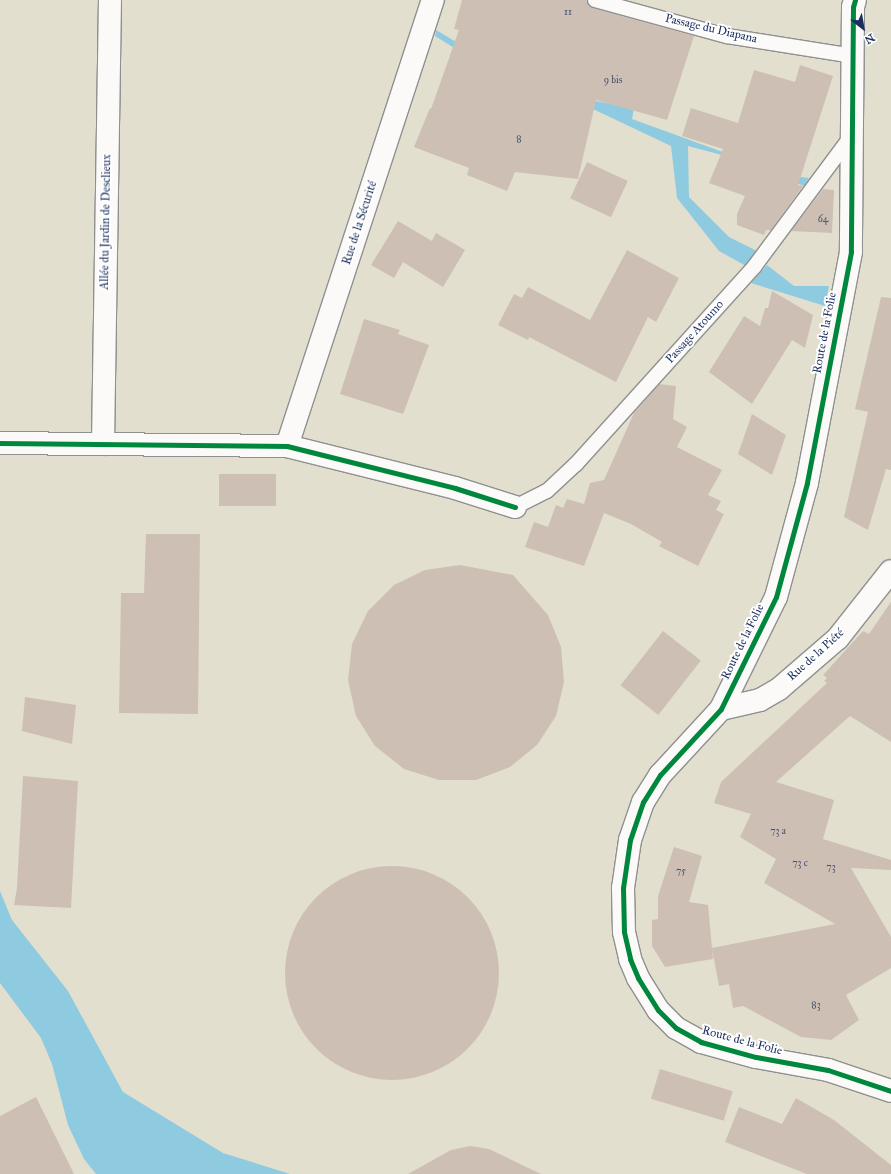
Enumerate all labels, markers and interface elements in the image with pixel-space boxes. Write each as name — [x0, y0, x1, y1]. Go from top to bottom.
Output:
house number: 11 — [564, 7, 572, 19]
north arrow — [843, 8, 883, 48]
street label: Passage du Diapana — [663, 11, 759, 47]
text: N — [862, 31, 877, 47]
house number: 9 bis — [604, 75, 622, 87]
house number: 8 — [516, 134, 522, 146]
street label: Allée du Jardin de Desclieux — [98, 154, 114, 290]
street label: Rue de la Sécurité — [340, 179, 380, 267]
house number: 64 — [818, 214, 828, 226]
street label: Route de la Folie — [810, 291, 840, 375]
street label: Passage Atoumo — [663, 298, 727, 366]
street label: Route de la Folie — [718, 602, 768, 682]
street label: Rue de la Piété — [785, 626, 847, 684]
house number: 73 a — [770, 826, 786, 838]
house number: 73 c — [792, 858, 808, 870]
house number: 73 — [826, 862, 836, 874]
house number: 75 — [676, 866, 686, 878]
house number: 83 — [811, 1000, 821, 1012]
street label: Route de la Folie — [700, 1023, 784, 1059]

